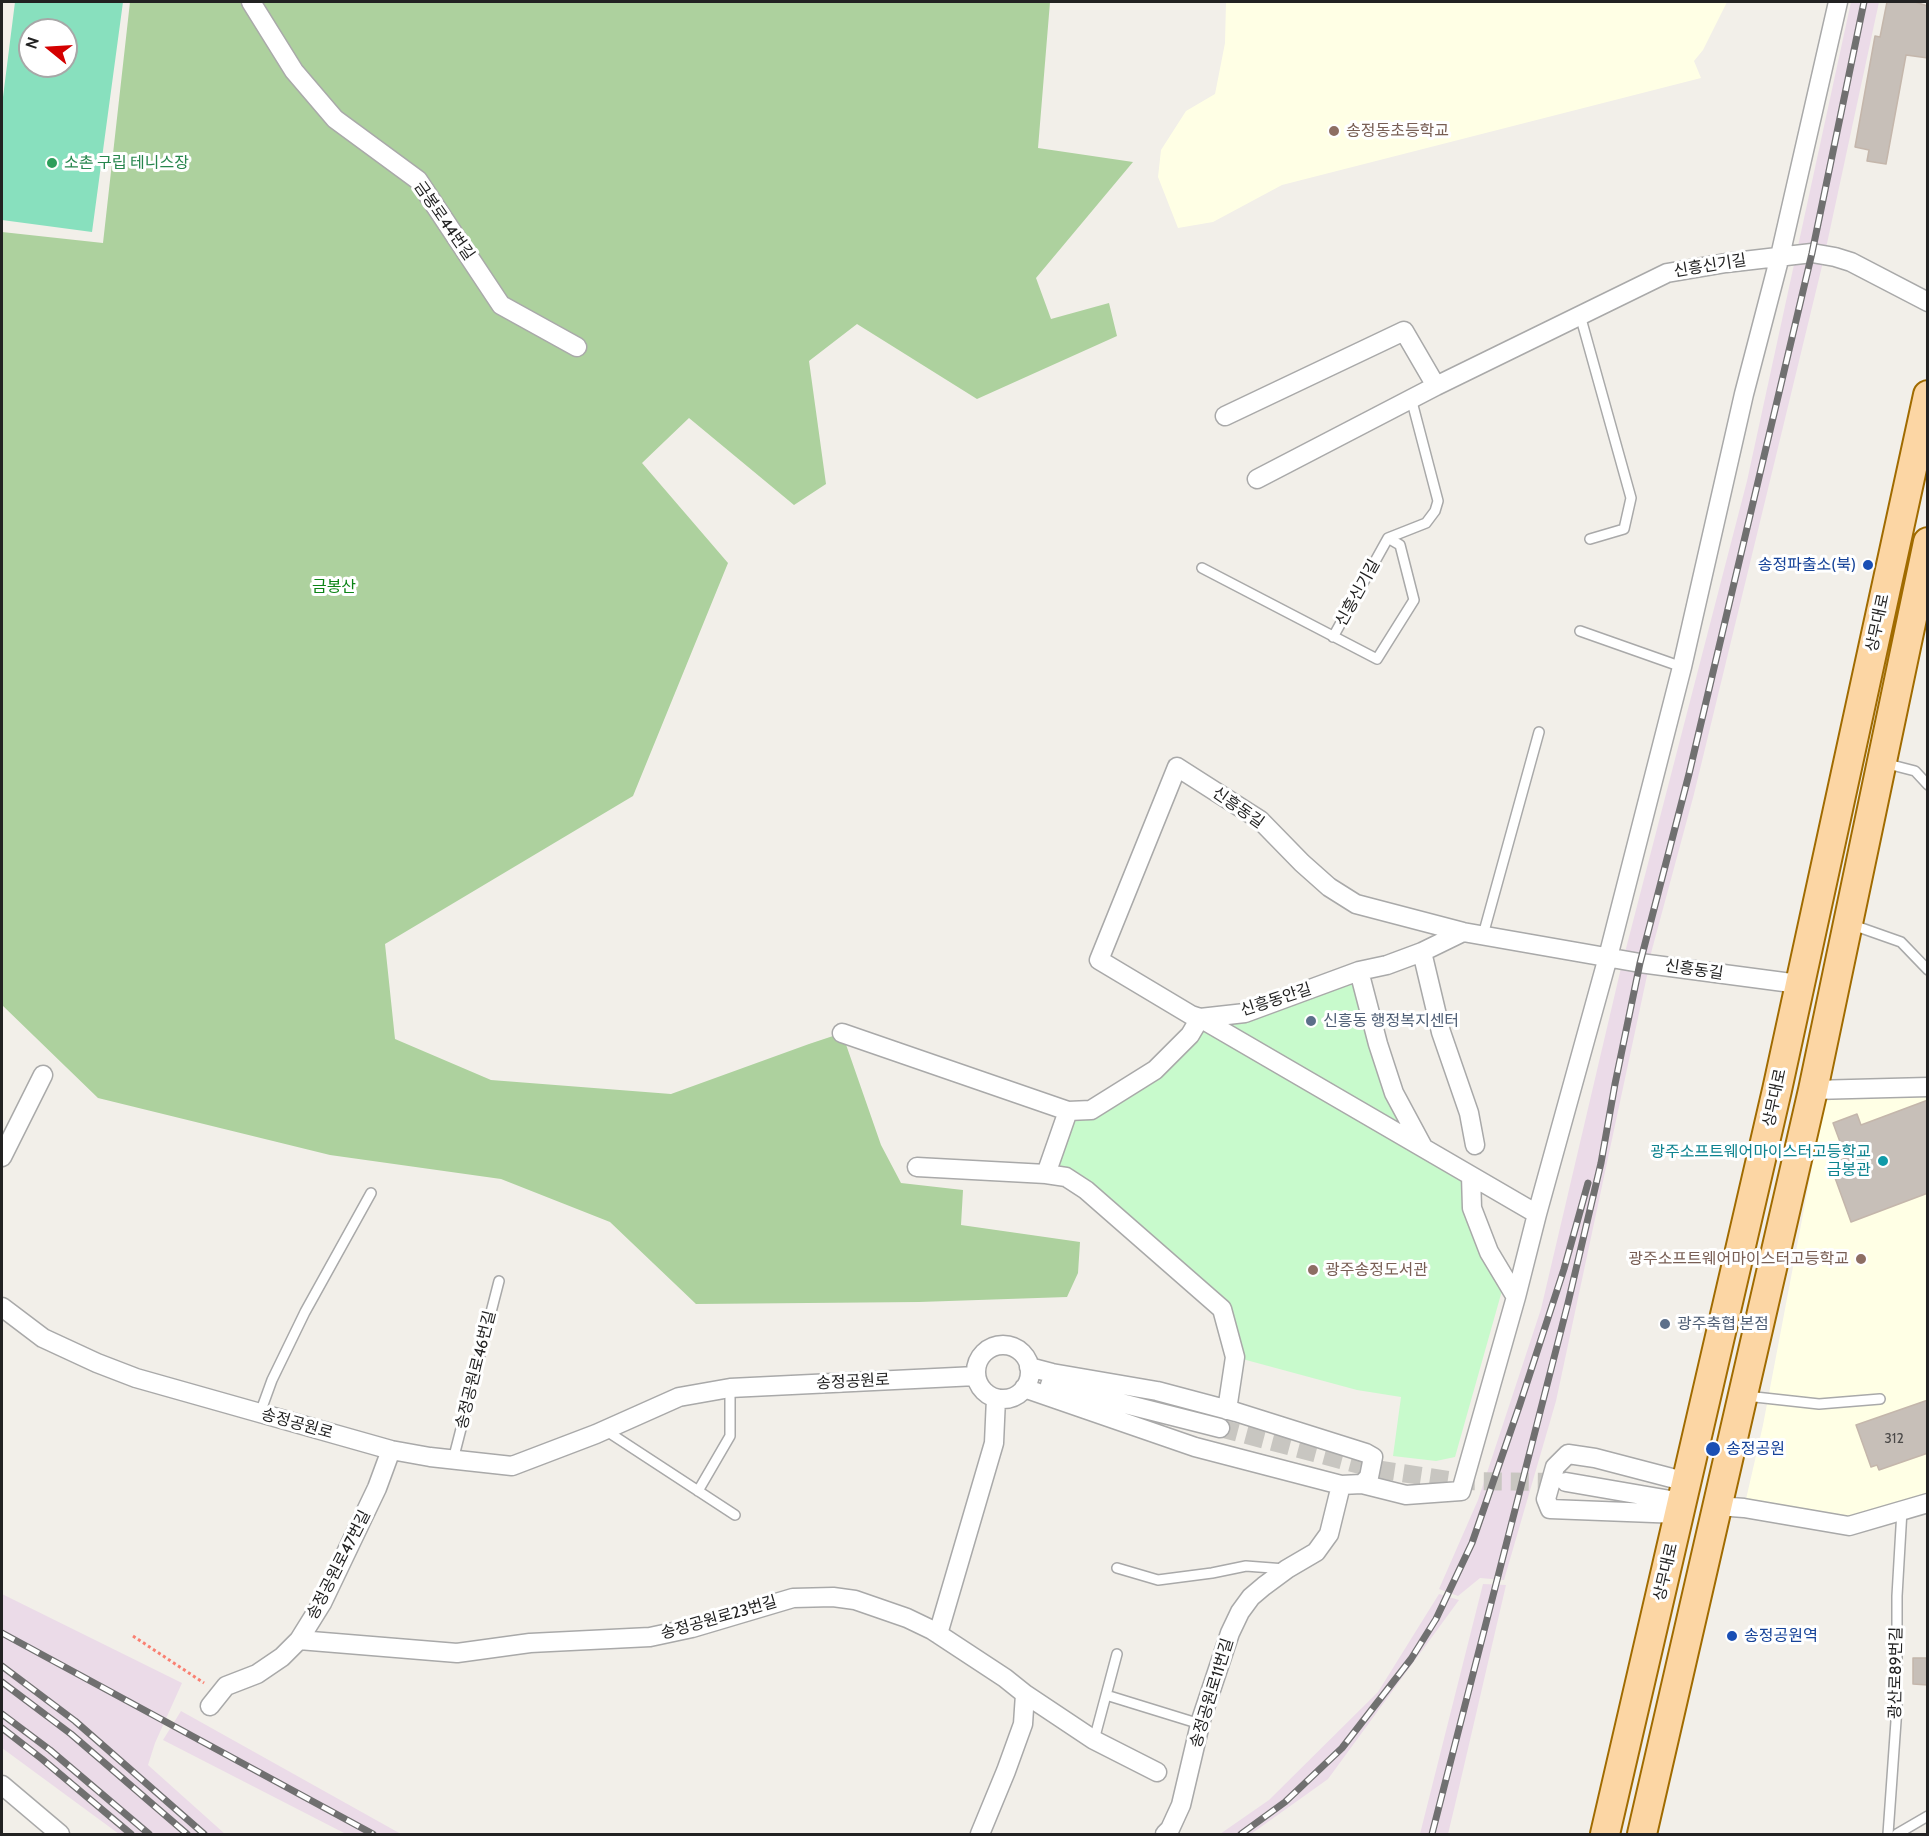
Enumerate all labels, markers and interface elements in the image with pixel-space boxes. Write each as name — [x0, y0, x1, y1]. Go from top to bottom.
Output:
north arrow — [18, 18, 78, 78]
text: N — [22, 35, 43, 51]
place label: 송정동초등학교 — [1346, 121, 1449, 141]
marker: 송정동초등학교 — [1327, 124, 1341, 138]
place label: 소촌 구립 테니스장 — [64, 153, 189, 173]
marker: 소촌 구립 테니스장 — [45, 156, 59, 170]
street label: 금봉로44번길 — [410, 178, 478, 264]
street label: 신흥신기길 — [1672, 251, 1748, 281]
place label: 송정파출소(북) — [1758, 555, 1856, 575]
street label: 신흥신기길 — [1332, 556, 1384, 630]
marker: 송정파출소(북) — [1861, 558, 1875, 572]
park label: 금봉산 — [312, 577, 356, 597]
street label: 상무대로 — [1862, 592, 1894, 654]
street label: 신흥동길 — [1208, 783, 1268, 833]
street label: 신흥동길 — [1664, 956, 1724, 984]
street label: 신흥동안길 — [1238, 979, 1314, 1021]
place label: 신흥동 행정복지센터 — [1323, 1011, 1459, 1031]
marker: 신흥동 행정복지센터 — [1304, 1014, 1318, 1028]
street label: 상무대로 — [1759, 1067, 1791, 1129]
place label: 광주소프트웨어마이스터고등학교 금봉관 — [1650, 1142, 1871, 1180]
marker: 광주소프트웨어마이스터고등학교 금봉관 — [1876, 1154, 1890, 1168]
place label: 광주소프트웨어마이스터고등학교 — [1628, 1249, 1849, 1269]
marker: 광주소프트웨어마이스터고등학교 — [1854, 1252, 1868, 1266]
place label: 광주송정도서관 — [1325, 1260, 1428, 1280]
marker: 광주송정도서관 — [1306, 1263, 1320, 1277]
street label: 송정공원로46번길 — [452, 1309, 500, 1431]
place label: 광주축협 본점 — [1677, 1314, 1769, 1334]
marker: 광주축협 본점 — [1658, 1317, 1672, 1331]
street label: 송정공원로 — [816, 1370, 890, 1394]
street label: 송정공원로 — [259, 1405, 335, 1443]
house number: 312 — [1884, 1431, 1904, 1447]
place label: 송정공원 — [1726, 1439, 1785, 1459]
marker: 송정공원 — [1704, 1440, 1722, 1458]
street label: 송정공원로47번길 — [303, 1507, 375, 1623]
street label: 상무대로 — [1650, 1541, 1682, 1603]
street label: 송정공원로23번길 — [659, 1592, 779, 1644]
place label: 송정공원역 — [1744, 1626, 1818, 1646]
street label: 광산로89번길 — [1886, 1627, 1906, 1719]
marker: 송정공원역 — [1725, 1629, 1739, 1643]
street label: 송정공원로11번길 — [1186, 1636, 1238, 1750]

